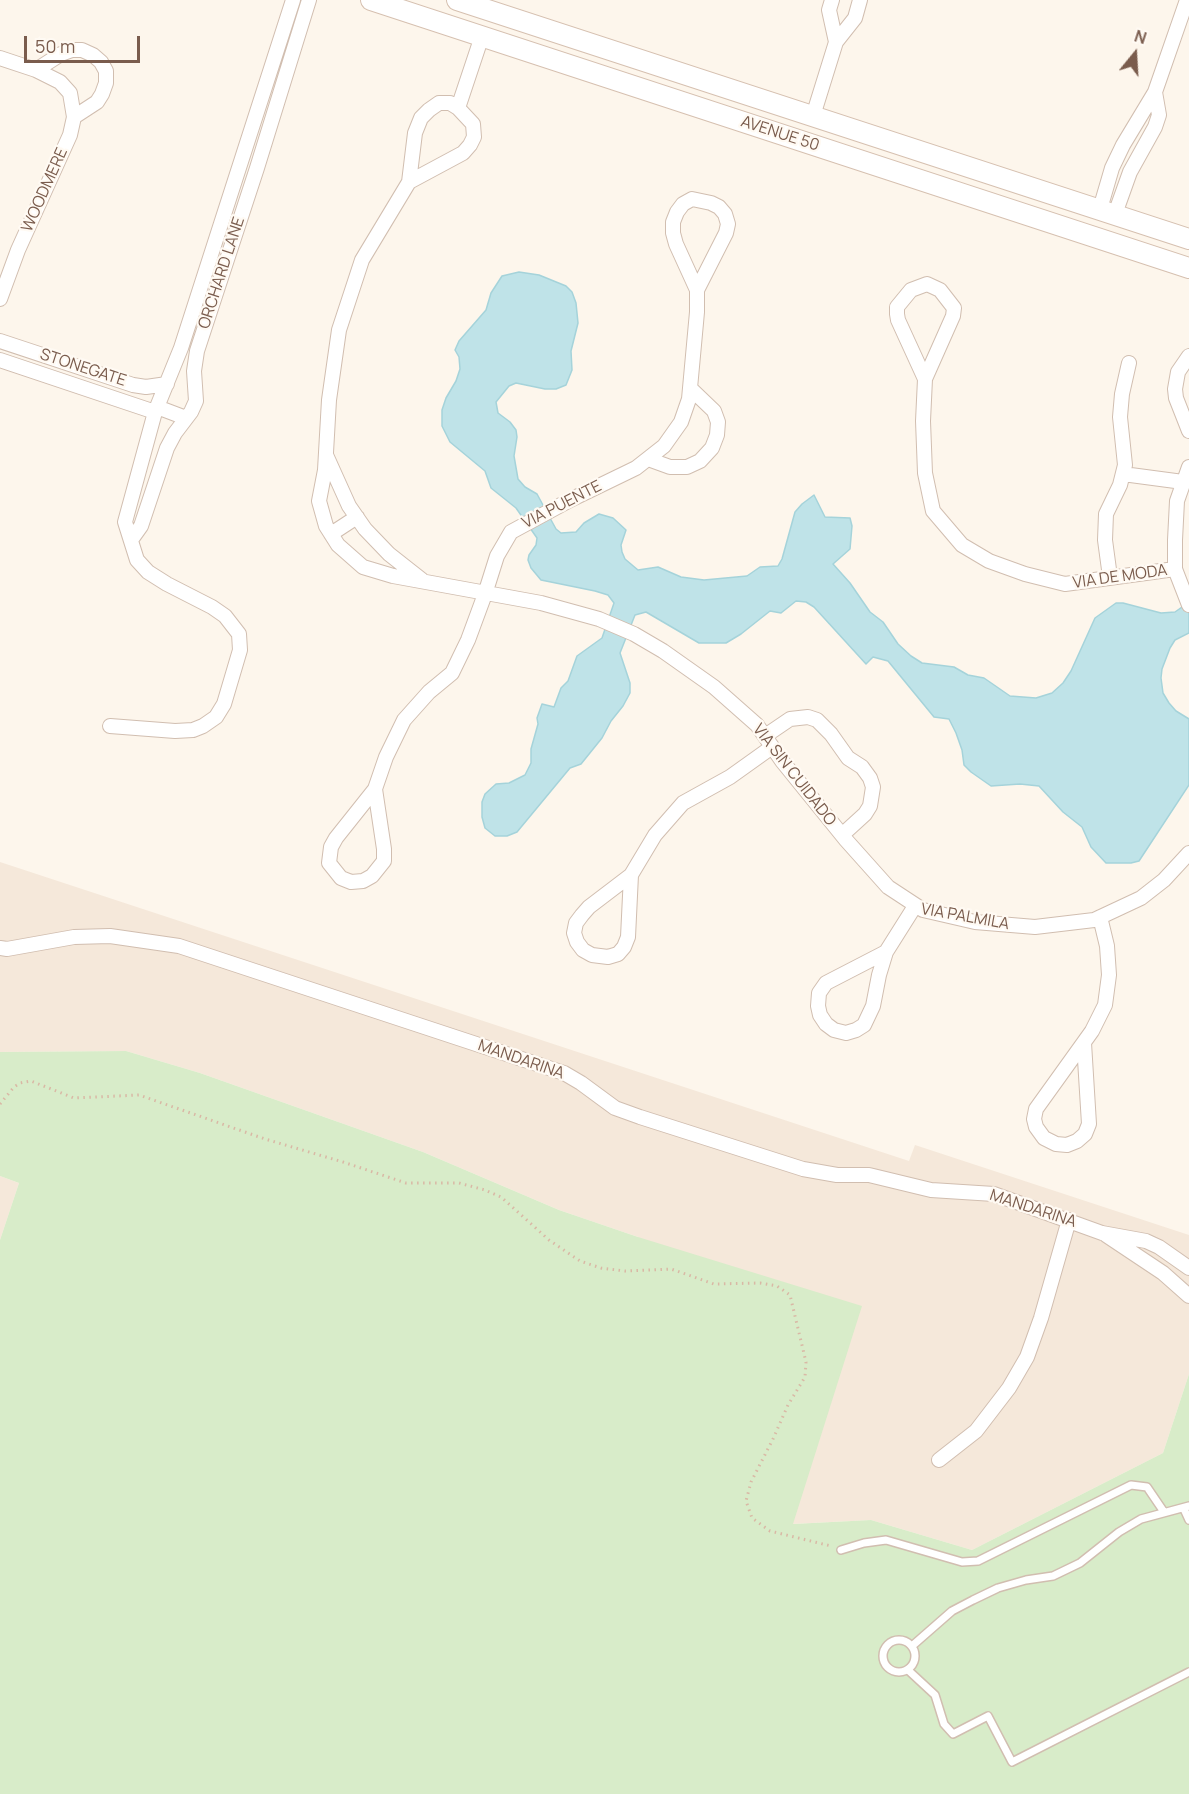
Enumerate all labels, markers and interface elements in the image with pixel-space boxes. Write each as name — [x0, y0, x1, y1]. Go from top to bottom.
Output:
scale bar — [27, 24, 142, 62]
north arrow — [1105, 24, 1165, 84]
text: N — [1132, 25, 1149, 49]
text: 50 m — [35, 34, 75, 58]
street label: AVENUE 50 — [738, 112, 822, 156]
street label: WOODMERE — [18, 145, 72, 235]
street label: ORCHARD LANE — [195, 215, 249, 331]
street label: STONEGATE — [38, 345, 128, 391]
street label: VIA PUENTE — [519, 477, 605, 533]
street label: VIA DE MODA — [1071, 561, 1169, 593]
street label: VIA SIN CUIDADO — [748, 720, 840, 830]
street label: VIA PALMILA — [919, 900, 1011, 934]
street label: MANDARINA — [475, 1036, 567, 1084]
street label: MANDARINA — [987, 1186, 1079, 1232]

